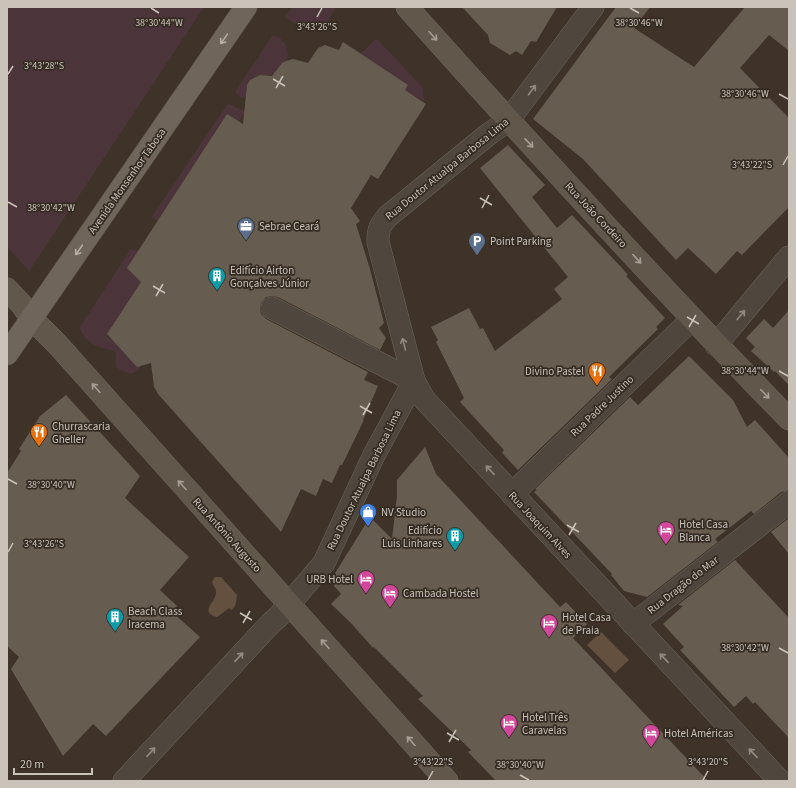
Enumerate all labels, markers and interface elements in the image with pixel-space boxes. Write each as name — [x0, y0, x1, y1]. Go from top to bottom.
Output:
text: 38°30'44"W — [135, 16, 183, 30]
text: 38°30'46"W — [615, 16, 663, 30]
text: 3°43'26"S — [297, 20, 337, 34]
one-way arrow — [428, 31, 438, 41]
one-way arrow — [220, 33, 228, 44]
text: 3°43'28"S — [24, 59, 64, 73]
one-way arrow — [527, 84, 536, 95]
text: 38°30'46"W — [721, 87, 769, 101]
street label: Rua Doutor Atualpa Barbosa Lima — [382, 114, 512, 224]
street label: Avenida Monsenhor Tabosa — [85, 125, 169, 237]
one-way arrow — [524, 138, 534, 148]
text: 3°43'22"S — [732, 158, 772, 172]
street label: Rua João Cordeiro — [562, 179, 630, 251]
text: 38°30'42"W — [27, 201, 75, 215]
office icon: Sebrae Ceará — [236, 216, 256, 241]
place label: Sebrae Ceará — [259, 219, 319, 234]
parking icon: Point Parking — [467, 231, 487, 256]
place label: Point Parking — [490, 234, 552, 249]
one-way arrow — [75, 244, 83, 255]
one-way arrow — [632, 254, 641, 264]
place label: Edifício Airton Gonçalves Júnior — [230, 263, 309, 291]
building icon: Edifício Airton Gonçalves Júnior — [207, 266, 227, 291]
one-way arrow — [737, 309, 746, 320]
one-way arrow — [400, 338, 408, 351]
restaurant icon: Divino Pastel — [587, 361, 607, 386]
place label: Divino Pastel — [525, 364, 584, 379]
text: 38°30'44"W — [721, 364, 769, 378]
street label: Rua Padre Justino — [567, 372, 637, 440]
one-way arrow — [91, 383, 100, 393]
one-way arrow — [760, 389, 769, 399]
street label: Rua Doutor Atualpa Barbosa Lima — [323, 407, 405, 553]
place label: Churrascaria Gheller — [52, 419, 110, 447]
restaurant icon: Churrascaria Gheller — [29, 422, 49, 447]
one-way arrow — [485, 465, 495, 475]
text: 38°30'40"W — [27, 478, 75, 492]
one-way arrow — [178, 480, 187, 490]
street label: Rua Joaquim Alves — [505, 488, 575, 562]
street label: Rua Antônio Augusto — [189, 494, 265, 576]
shop icon: NV Studio — [358, 502, 378, 527]
place label: NV Studio — [381, 505, 426, 520]
place label: Hotel Casa Blanca — [679, 517, 728, 545]
hotel icon: Hotel Casa Blanca — [656, 520, 676, 545]
place label: Edifício Luis Linhares — [382, 523, 442, 551]
building icon: Edifício Luis Linhares — [445, 526, 465, 551]
text: 3°43'26"S — [24, 537, 64, 551]
street label: Rua Dragão do Mar — [644, 552, 722, 618]
hotel icon: URB Hotel — [356, 569, 376, 594]
place label: URB Hotel — [306, 572, 353, 587]
hotel icon: Cambada Hostel — [380, 583, 400, 608]
place label: Cambada Hostel — [403, 586, 479, 601]
place label: Beach Class Iracema — [128, 604, 183, 632]
building icon: Beach Class Iracema — [105, 607, 125, 632]
place label: Hotel Casa de Praia — [562, 610, 611, 638]
hotel icon: Hotel Casa de Praia — [539, 613, 559, 638]
one-way arrow — [320, 639, 330, 649]
text: 38°30'42"W — [721, 641, 769, 655]
one-way arrow — [235, 652, 244, 662]
one-way arrow — [660, 653, 669, 663]
place label: Hotel Três Caravelas — [522, 710, 569, 738]
hotel icon: Hotel Três Caravelas — [499, 713, 519, 738]
hotel icon: Hotel Américas — [641, 723, 661, 748]
place label: Hotel Américas — [664, 726, 733, 741]
one-way arrow — [407, 736, 416, 747]
one-way arrow — [749, 747, 758, 758]
one-way arrow — [146, 748, 155, 758]
scale bar — [14, 750, 92, 776]
text: 3°43'22"S — [413, 755, 453, 769]
text: 3°43'20"S — [688, 755, 728, 769]
text: 20 m — [20, 756, 44, 773]
text: 38°30'40"W — [496, 758, 544, 772]

